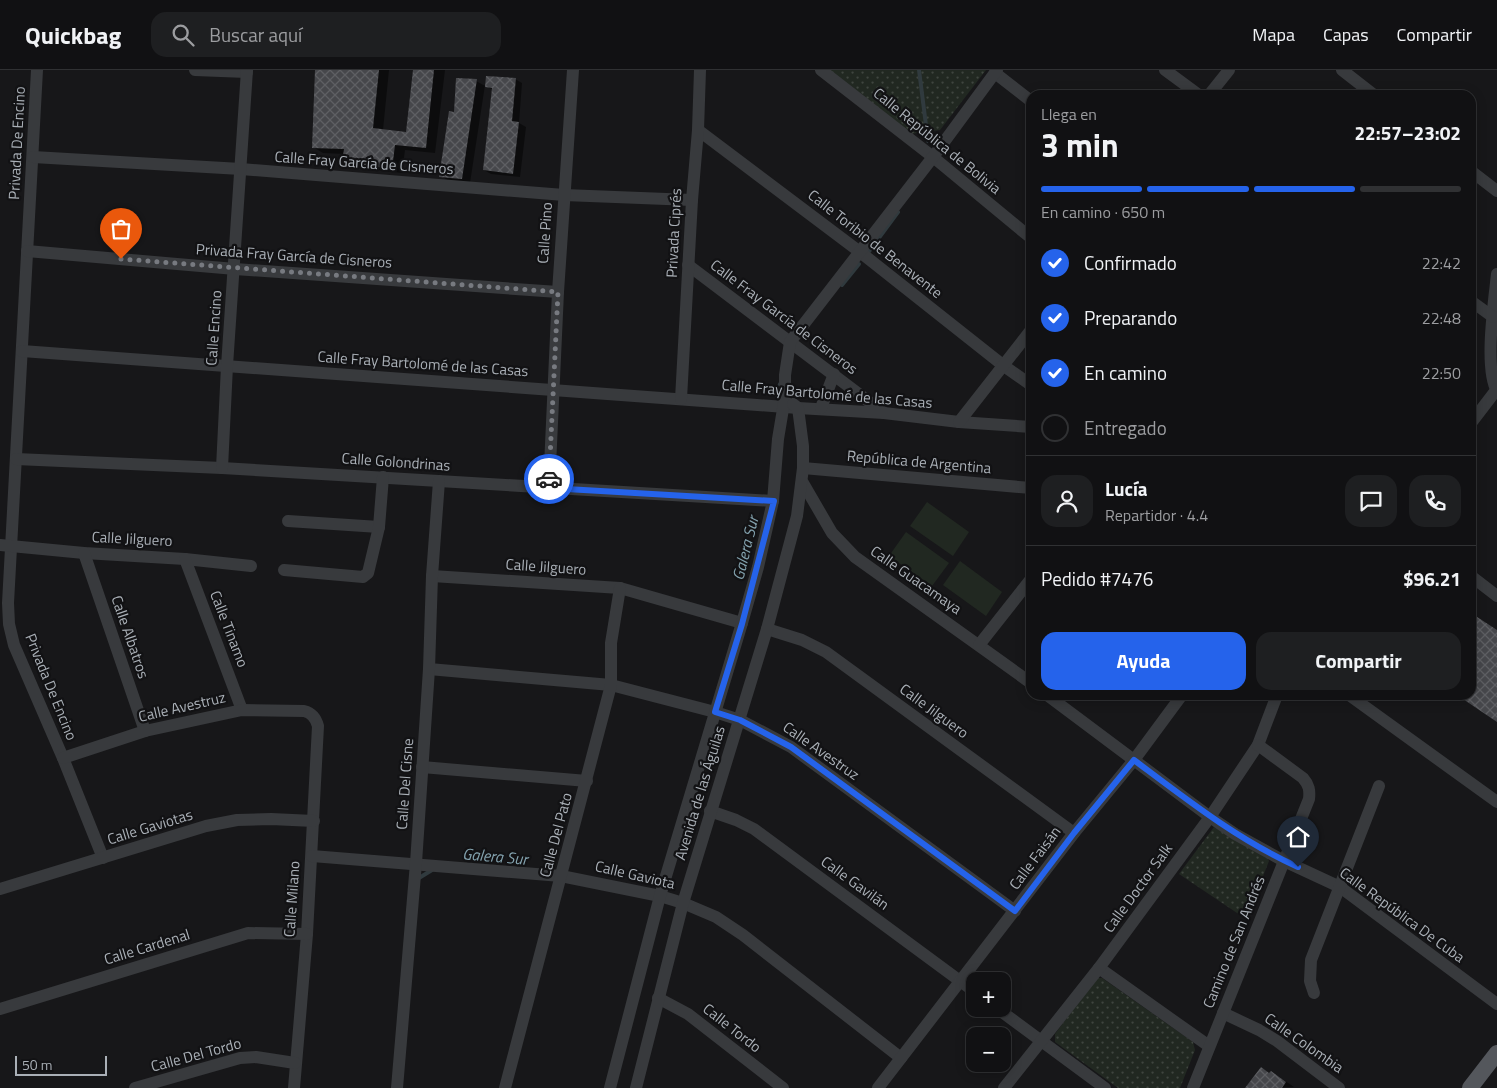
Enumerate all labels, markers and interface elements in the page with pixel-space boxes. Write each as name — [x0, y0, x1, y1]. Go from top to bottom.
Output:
search box — [151, 12, 501, 57]
text: Quickbag — [25, 17, 121, 53]
text: Buscar aquí — [209, 20, 302, 49]
icon: search — [169, 21, 197, 49]
text: Mapa — [1252, 21, 1295, 48]
text: Capas — [1323, 21, 1369, 48]
text: Compartir — [1397, 21, 1472, 48]
street label: Calle República de Bolivia — [868, 82, 1007, 200]
street label: Privada De Encino — [2, 86, 31, 200]
text: Llega en — [1041, 102, 1097, 126]
text: 22:57–23:02 — [1354, 118, 1461, 147]
text: 3 min — [1041, 121, 1119, 169]
street label: Calle Fray García de Cisneros — [274, 145, 454, 180]
street label: Calle Toribio de Benavente — [803, 184, 948, 304]
street label: Privada Ciprés — [660, 188, 687, 278]
text: En camino · 650 m — [1041, 200, 1165, 224]
street label: Calle Pino — [531, 201, 558, 265]
pin — [100, 208, 142, 259]
icon: bag — [107, 215, 135, 243]
street label: Privada Fray García de Cisneros — [195, 237, 393, 274]
text: Confirmado — [1084, 248, 1177, 277]
icon: check — [1041, 249, 1069, 277]
text: 22:42 — [1422, 251, 1461, 275]
street label: Calle Fray García de Cisneros — [706, 253, 863, 380]
street label: Calle Encino — [199, 289, 228, 366]
text: Preparando — [1084, 303, 1177, 332]
icon: check — [1041, 304, 1069, 332]
text: 22:48 — [1422, 306, 1461, 330]
street label: Calle Fray Bartolomé de las Casas — [317, 345, 529, 382]
text: En camino — [1084, 358, 1167, 387]
icon: check — [1041, 359, 1069, 387]
text: 22:50 — [1422, 361, 1461, 385]
street label: Calle Fray Bartolomé de las Casas — [721, 373, 933, 414]
text: Entregado — [1084, 413, 1167, 442]
street label: República de Argentina — [846, 444, 993, 479]
street label: Calle Golondrinas — [341, 446, 451, 477]
courier — [524, 454, 574, 504]
icon: car — [535, 465, 563, 493]
text: Lucía — [1105, 474, 1148, 503]
button: person — [1041, 475, 1093, 527]
button: chat — [1345, 475, 1397, 527]
button: phone — [1409, 475, 1461, 527]
text: Repartidor · 4.4 — [1105, 503, 1208, 527]
water label: Galera Sur — [725, 512, 765, 583]
street label: Calle Jilguero — [91, 525, 173, 552]
street label: Calle Guacamaya — [866, 540, 967, 620]
street label: Calle Jilguero — [505, 552, 587, 581]
text: Pedido #7476 — [1041, 564, 1153, 593]
text: $96.21 — [1403, 564, 1461, 593]
street label: Calle Tinamo — [204, 587, 255, 671]
street label: Calle Albatros — [106, 592, 155, 681]
street label: Privada De Encino — [20, 630, 83, 744]
button: Ayuda — [1041, 632, 1246, 690]
button: Compartir — [1256, 632, 1461, 690]
street label: Calle Jilguero — [895, 678, 974, 744]
street label: Calle Avestruz — [136, 685, 228, 728]
street label: Calle Avestruz — [778, 716, 864, 786]
street label: Avenida de las Águilas — [668, 723, 731, 863]
street label: Calle Del Cisne — [390, 738, 419, 830]
street label: Calle Del Pato — [533, 790, 578, 880]
street label: Calle Gaviotas — [104, 803, 195, 850]
pin — [1277, 816, 1319, 867]
street label: Calle Faisán — [1003, 821, 1066, 894]
icon: home — [1284, 823, 1312, 851]
street label: Calle Doctor Salk — [1097, 838, 1178, 937]
water label: Galera Sur — [461, 841, 531, 871]
street label: Calle Gavilán — [816, 850, 894, 915]
street label: Calle Gaviota — [593, 854, 678, 895]
street label: Calle Milano — [277, 860, 306, 938]
street label: Calle República De Cuba — [1335, 861, 1470, 968]
street label: Camino de San Andrés — [1196, 872, 1271, 1012]
street label: Calle Cardenal — [101, 923, 193, 970]
map controls — [966, 972, 1011, 1072]
button: + — [966, 972, 1011, 1017]
street label: Calle Tordo — [698, 997, 767, 1058]
street label: Calle Colombia — [1260, 1007, 1349, 1079]
button: − — [966, 1027, 1011, 1072]
street label: Calle Del Tordo — [148, 1031, 244, 1078]
scale bar — [15, 1053, 108, 1076]
text: 50 m — [22, 1054, 52, 1075]

